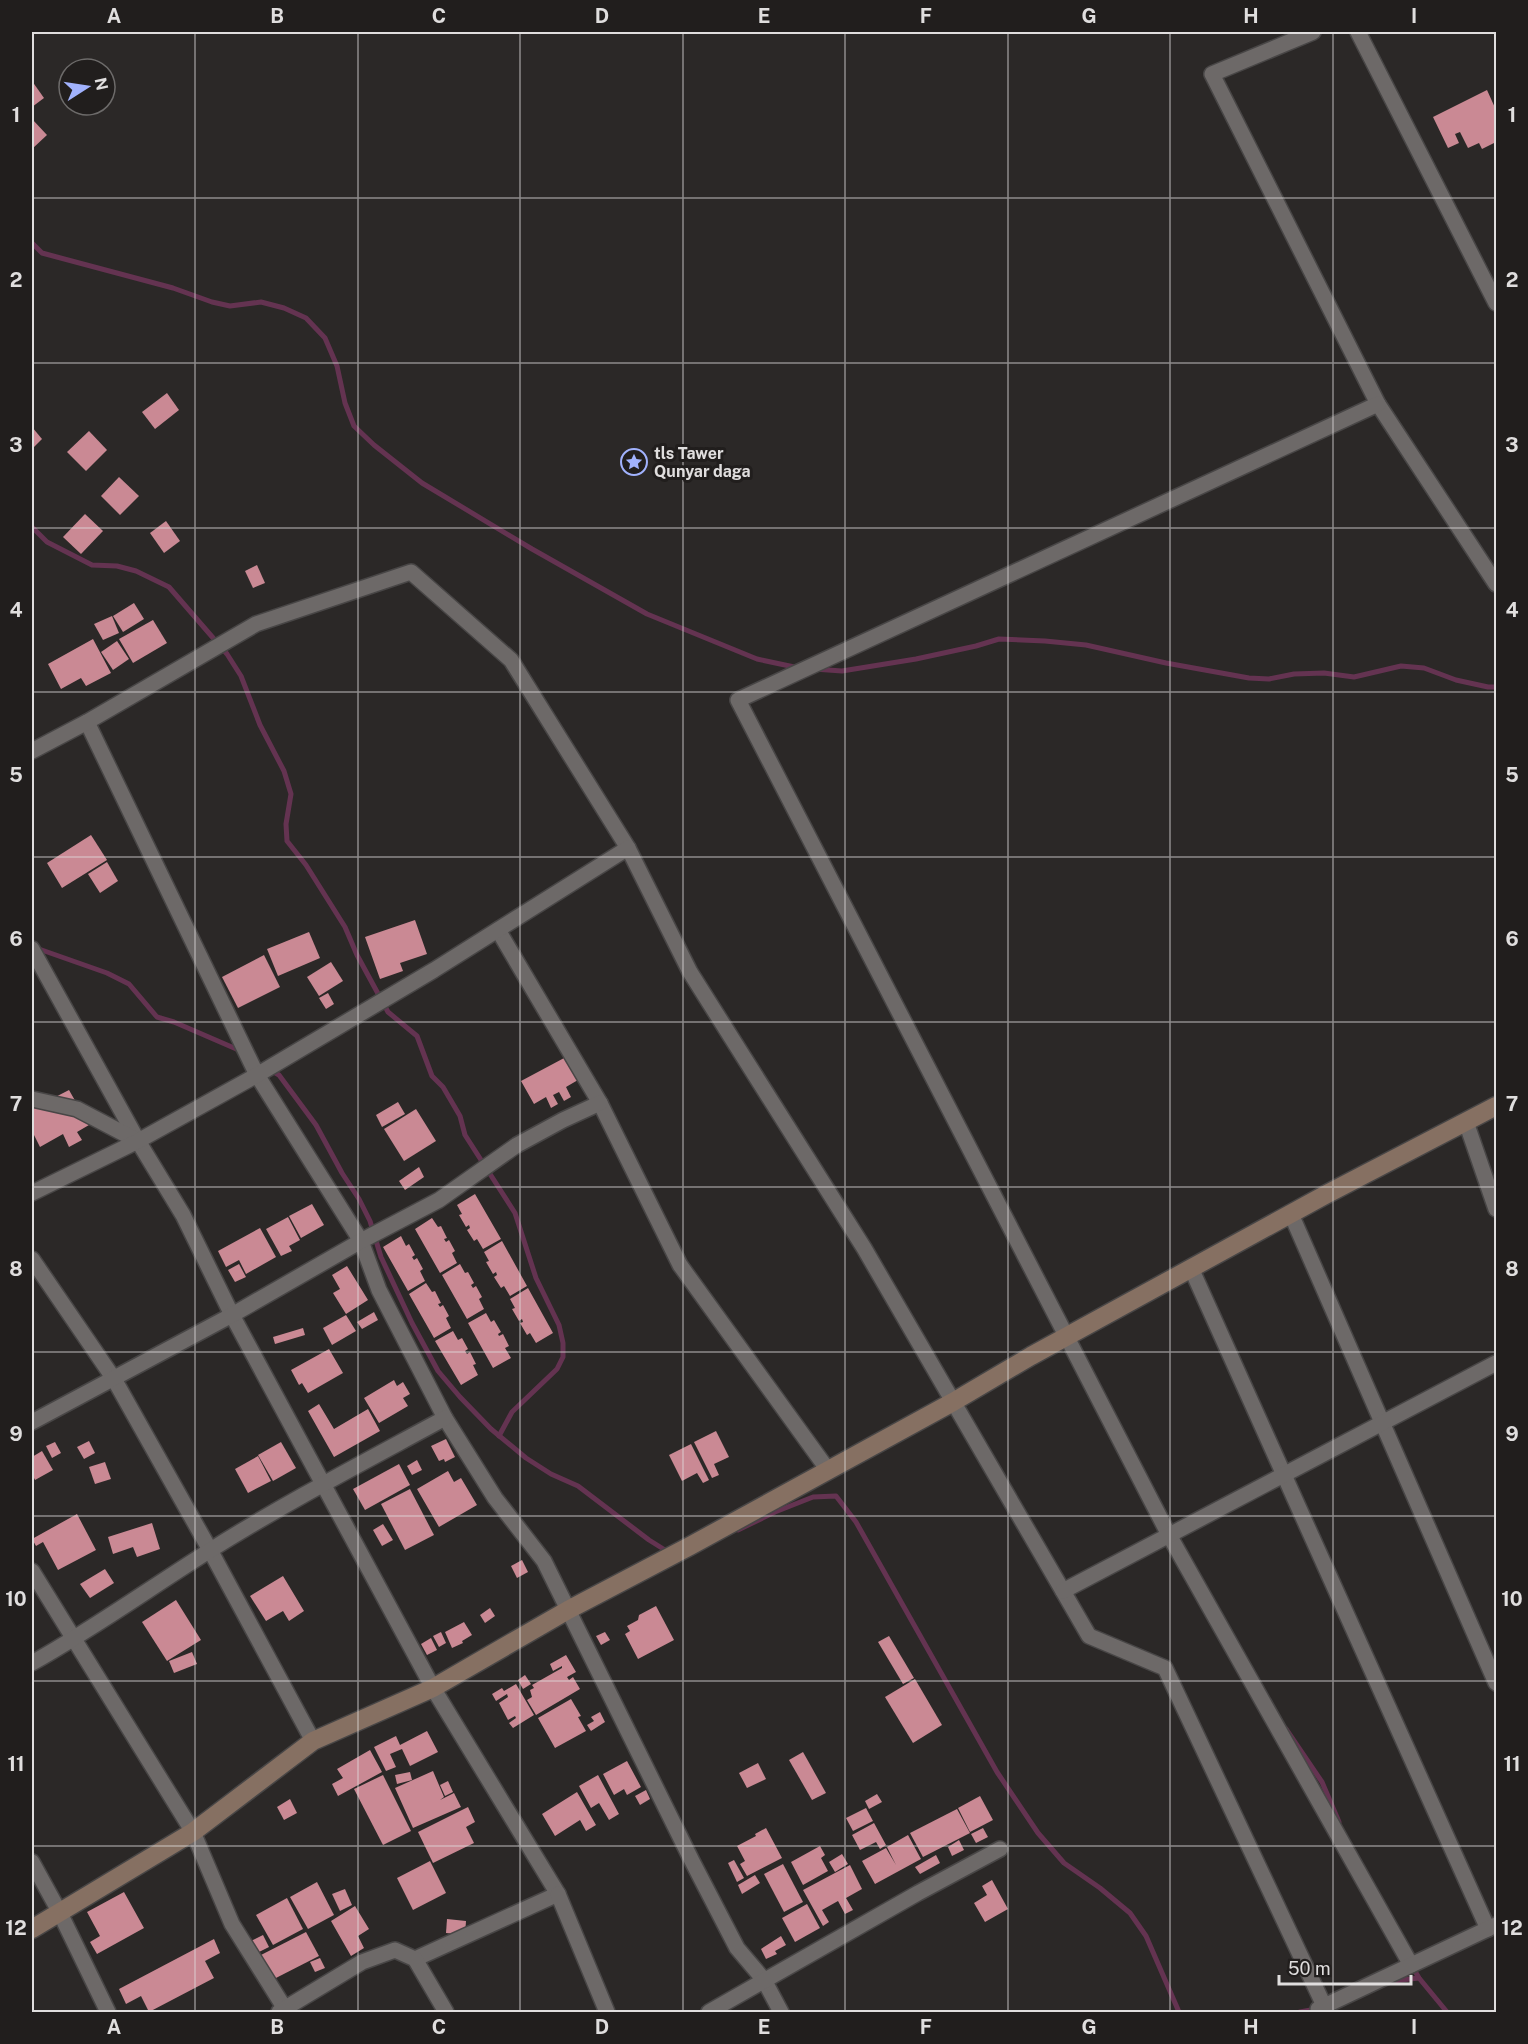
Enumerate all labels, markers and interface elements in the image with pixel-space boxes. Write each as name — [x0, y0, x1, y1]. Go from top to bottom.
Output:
text: A — [107, 4, 121, 28]
text: B — [270, 4, 284, 28]
text: C — [432, 4, 446, 28]
text: D — [595, 4, 609, 28]
text: E — [758, 4, 770, 28]
text: F — [920, 4, 932, 28]
text: G — [1081, 4, 1097, 28]
text: H — [1243, 4, 1259, 28]
text: I — [1411, 4, 1417, 28]
north arrow — [57, 57, 117, 117]
text: N — [91, 76, 112, 92]
text: 1 — [12, 103, 20, 127]
text: 1 — [1508, 103, 1516, 127]
text: 2 — [10, 268, 22, 292]
text: 2 — [1506, 268, 1518, 292]
text: 3 — [9, 433, 23, 457]
text: 3 — [1505, 433, 1519, 457]
place label: tls Tawer Qunyar daga — [654, 444, 751, 481]
place icon: tls Tawer Qunyar daga — [619, 447, 649, 477]
text: 4 — [9, 598, 23, 622]
text: 4 — [1505, 598, 1519, 622]
text: 5 — [9, 763, 23, 787]
text: 5 — [1505, 763, 1519, 787]
text: 6 — [9, 927, 23, 951]
text: 6 — [1505, 927, 1519, 951]
text: 7 — [10, 1092, 22, 1116]
text: 7 — [1506, 1092, 1518, 1116]
text: 8 — [9, 1257, 23, 1281]
text: 8 — [1505, 1257, 1519, 1281]
text: 9 — [9, 1422, 23, 1446]
text: 9 — [1505, 1422, 1519, 1446]
text: 10 — [5, 1587, 27, 1611]
text: 10 — [1501, 1587, 1523, 1611]
text: 11 — [7, 1752, 25, 1776]
text: 11 — [1503, 1752, 1521, 1776]
text: 12 — [5, 1916, 27, 1940]
text: 12 — [1501, 1916, 1523, 1940]
scale bar — [1279, 1948, 1411, 1986]
text: 50 m — [1288, 1958, 1331, 1979]
text: A — [107, 2015, 121, 2039]
text: B — [270, 2015, 284, 2039]
text: C — [432, 2015, 446, 2039]
text: D — [595, 2015, 609, 2039]
text: E — [758, 2015, 770, 2039]
text: F — [920, 2015, 932, 2039]
text: G — [1081, 2015, 1097, 2039]
text: H — [1243, 2015, 1259, 2039]
text: I — [1411, 2015, 1417, 2039]

